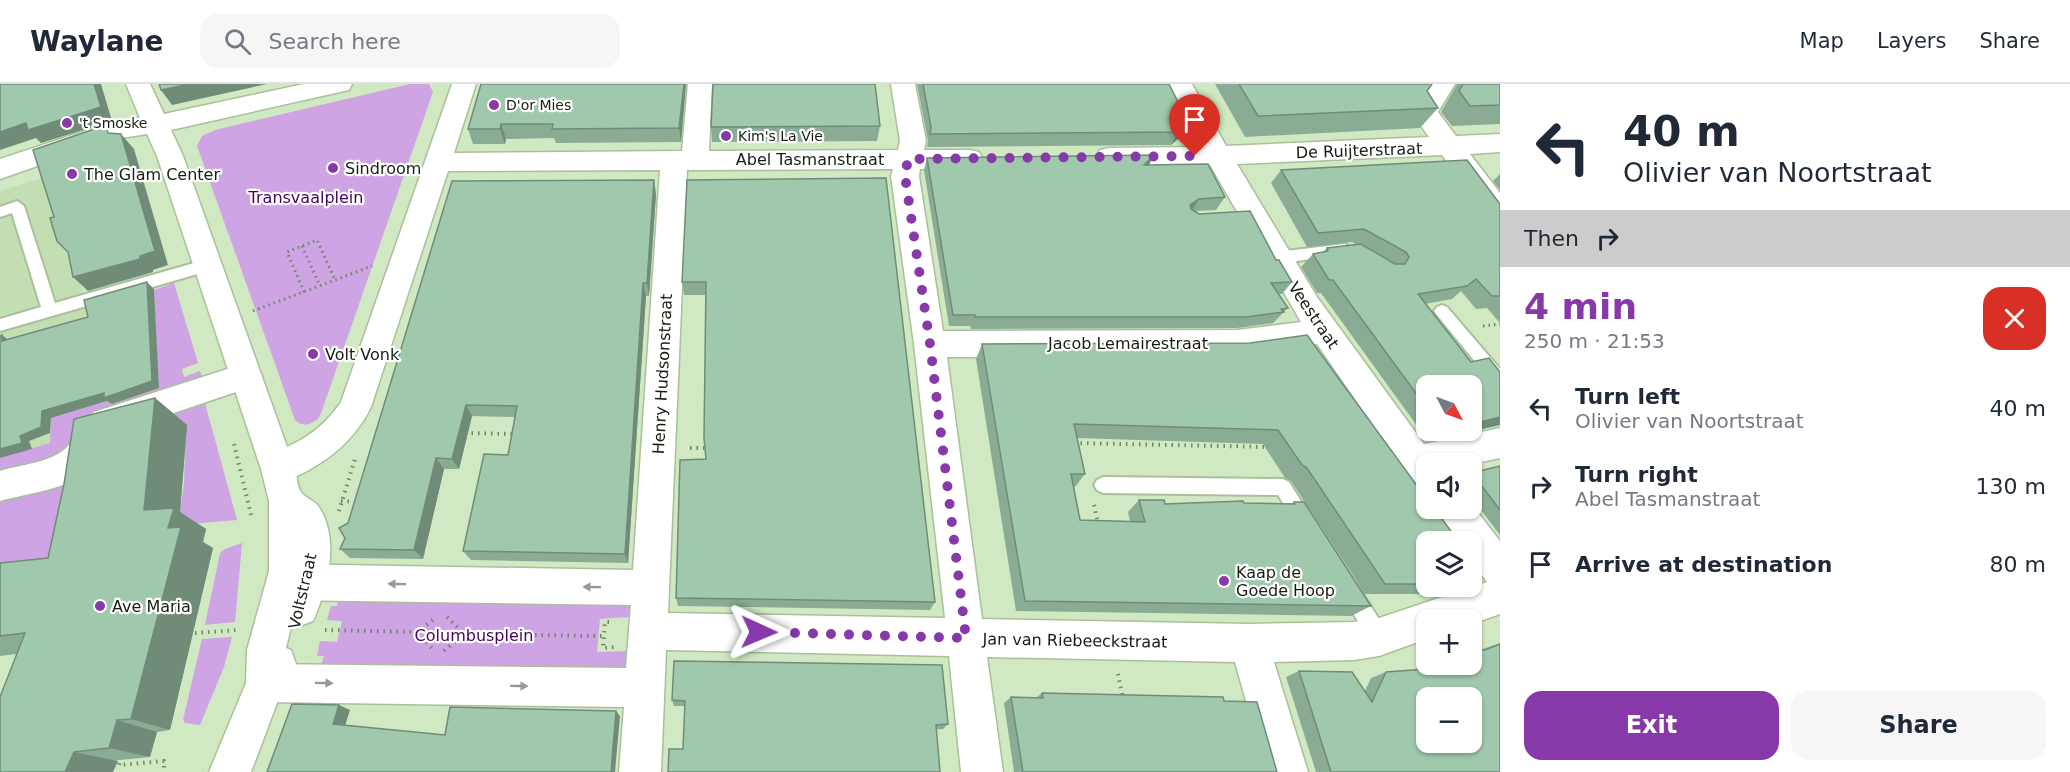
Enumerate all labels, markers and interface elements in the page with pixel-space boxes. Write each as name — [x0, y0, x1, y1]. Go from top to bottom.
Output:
search box — [200, 14, 620, 68]
text: Waylane — [30, 25, 164, 58]
icon: search — [221, 25, 254, 58]
text: Search here — [269, 29, 401, 54]
text: Map — [1800, 29, 1844, 53]
text: Layers — [1877, 29, 1946, 53]
text: Share — [1979, 29, 2040, 53]
pin — [1169, 94, 1220, 156]
place label: D'or Mies — [506, 97, 571, 113]
marker: D'or Mies — [487, 98, 501, 112]
icon: arrive — [1178, 103, 1211, 136]
text: 40 m — [1623, 107, 1740, 156]
icon: left — [1524, 108, 1602, 186]
place label: 't Smoske — [79, 115, 147, 131]
marker: 't Smoske — [60, 116, 74, 130]
place label: Kim's La Vie — [738, 128, 823, 144]
marker: Kim's La Vie — [719, 129, 733, 143]
street label: De Ruijterstraat — [1295, 139, 1423, 162]
street label: Abel Tasmanstraat — [736, 150, 884, 169]
text: Olivier van Noortstraat — [1623, 157, 1932, 188]
place label: Sindroom — [345, 159, 421, 178]
marker: Sindroom — [326, 161, 340, 175]
place label: The Glam Center — [83, 165, 220, 184]
marker: The Glam Center — [65, 167, 79, 181]
park label: Transvaalplein — [248, 188, 363, 207]
icon: right — [1591, 222, 1624, 255]
text: Then — [1524, 226, 1579, 251]
street label: Veestraat — [1284, 278, 1343, 352]
text: 4 min — [1524, 286, 1637, 327]
button: close — [1983, 287, 2046, 350]
street label: Henry Hudsonstraat — [649, 293, 676, 455]
text: 250 m · 21:53 — [1524, 329, 1665, 353]
street label: Jacob Lemairestraat — [1047, 334, 1208, 353]
place label: Volt Vonk — [325, 345, 400, 364]
marker: Volt Vonk — [306, 347, 320, 361]
north arrow — [1416, 375, 1482, 441]
map controls — [1416, 375, 1482, 753]
text: Turn left — [1575, 384, 1680, 409]
icon: left — [1524, 392, 1557, 425]
text: 40 m — [1990, 396, 2046, 421]
text: Olivier van Noortstraat — [1575, 409, 1804, 433]
button: sound — [1416, 453, 1482, 519]
text: Turn right — [1575, 462, 1698, 487]
icon: right — [1524, 470, 1557, 503]
text: 130 m — [1976, 474, 2046, 499]
text: Abel Tasmanstraat — [1575, 487, 1760, 511]
button: layers — [1416, 531, 1482, 597]
icon: arrive — [1524, 548, 1557, 581]
street label: Voltstraat — [285, 551, 320, 631]
text: Arrive at destination — [1575, 552, 1832, 577]
text: 80 m — [1990, 552, 2046, 577]
place label: Kaap de Goede Hoop — [1236, 563, 1335, 600]
marker: Kaap de Goede Hoop — [1217, 574, 1231, 588]
one-way arrow — [388, 579, 407, 589]
one-way arrow — [583, 582, 602, 592]
place label: Ave Maria — [112, 597, 191, 616]
marker: Ave Maria — [93, 599, 107, 613]
position arrow — [727, 600, 791, 664]
button: + — [1416, 609, 1482, 675]
park label: Columbusplein — [415, 626, 533, 645]
street label: Jan van Riebeeckstraat — [982, 629, 1167, 652]
one-way arrow — [314, 678, 333, 688]
one-way arrow — [509, 681, 528, 691]
button: − — [1416, 687, 1482, 753]
button: Exit — [1524, 691, 1779, 760]
button: Share — [1791, 691, 2046, 760]

